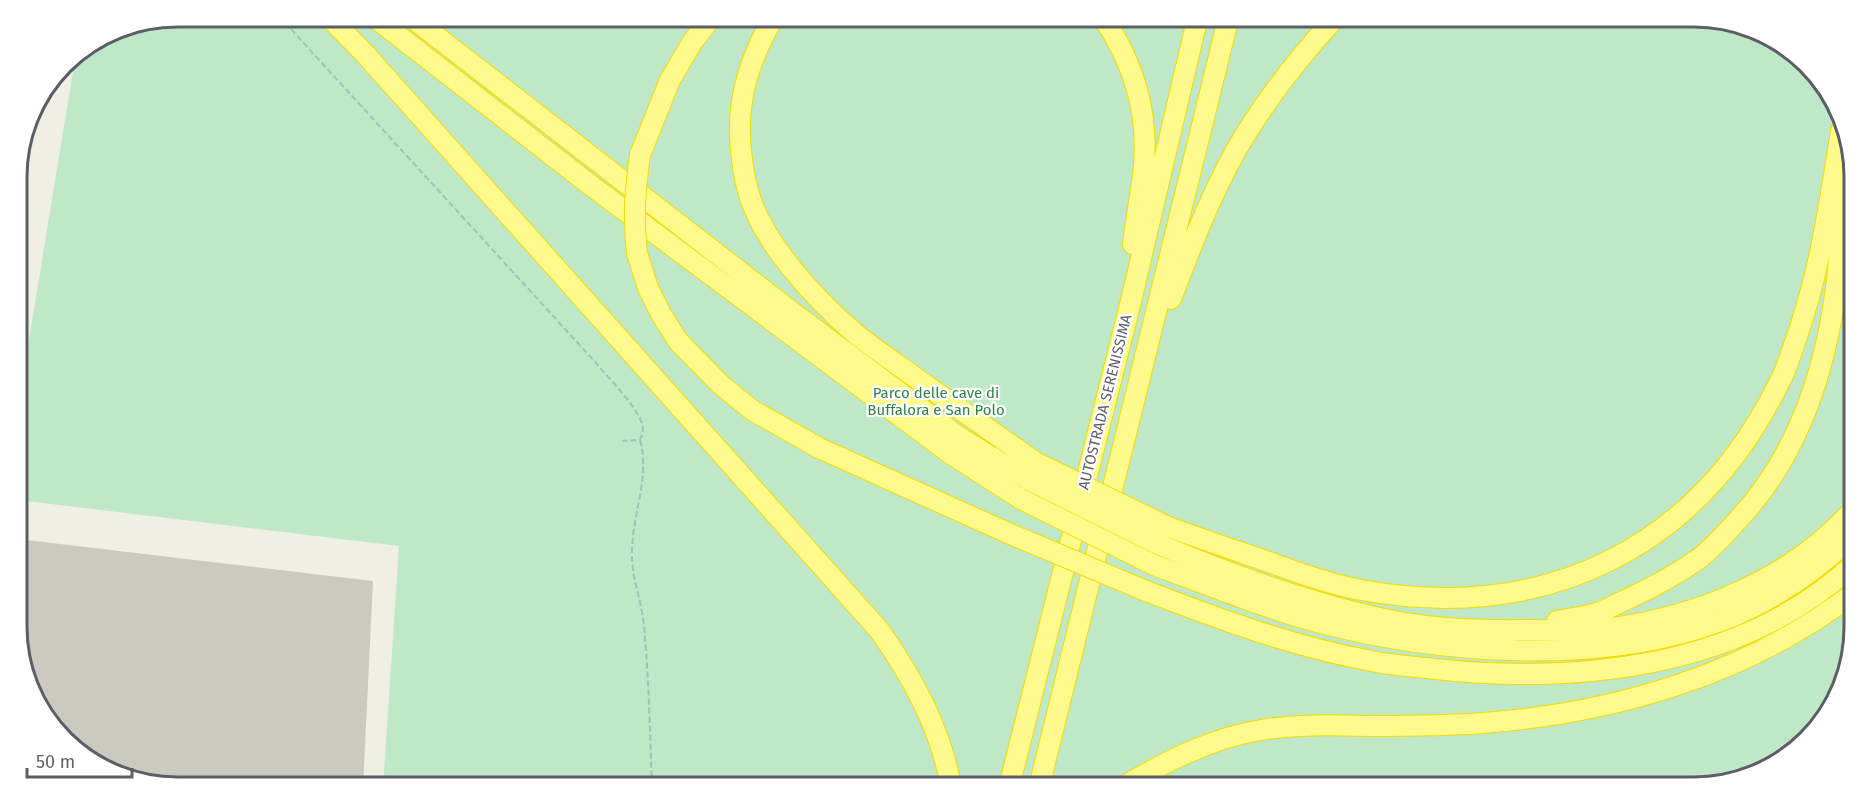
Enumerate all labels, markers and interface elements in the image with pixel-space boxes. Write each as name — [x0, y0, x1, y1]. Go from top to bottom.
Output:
street label: AUTOSTRADA SERENISSIMA — [1074, 312, 1136, 492]
park label: Parco delle cave di Buffalora e San Polo — [867, 384, 1005, 419]
scale bar — [27, 741, 132, 779]
text: 50 m — [36, 751, 75, 773]

